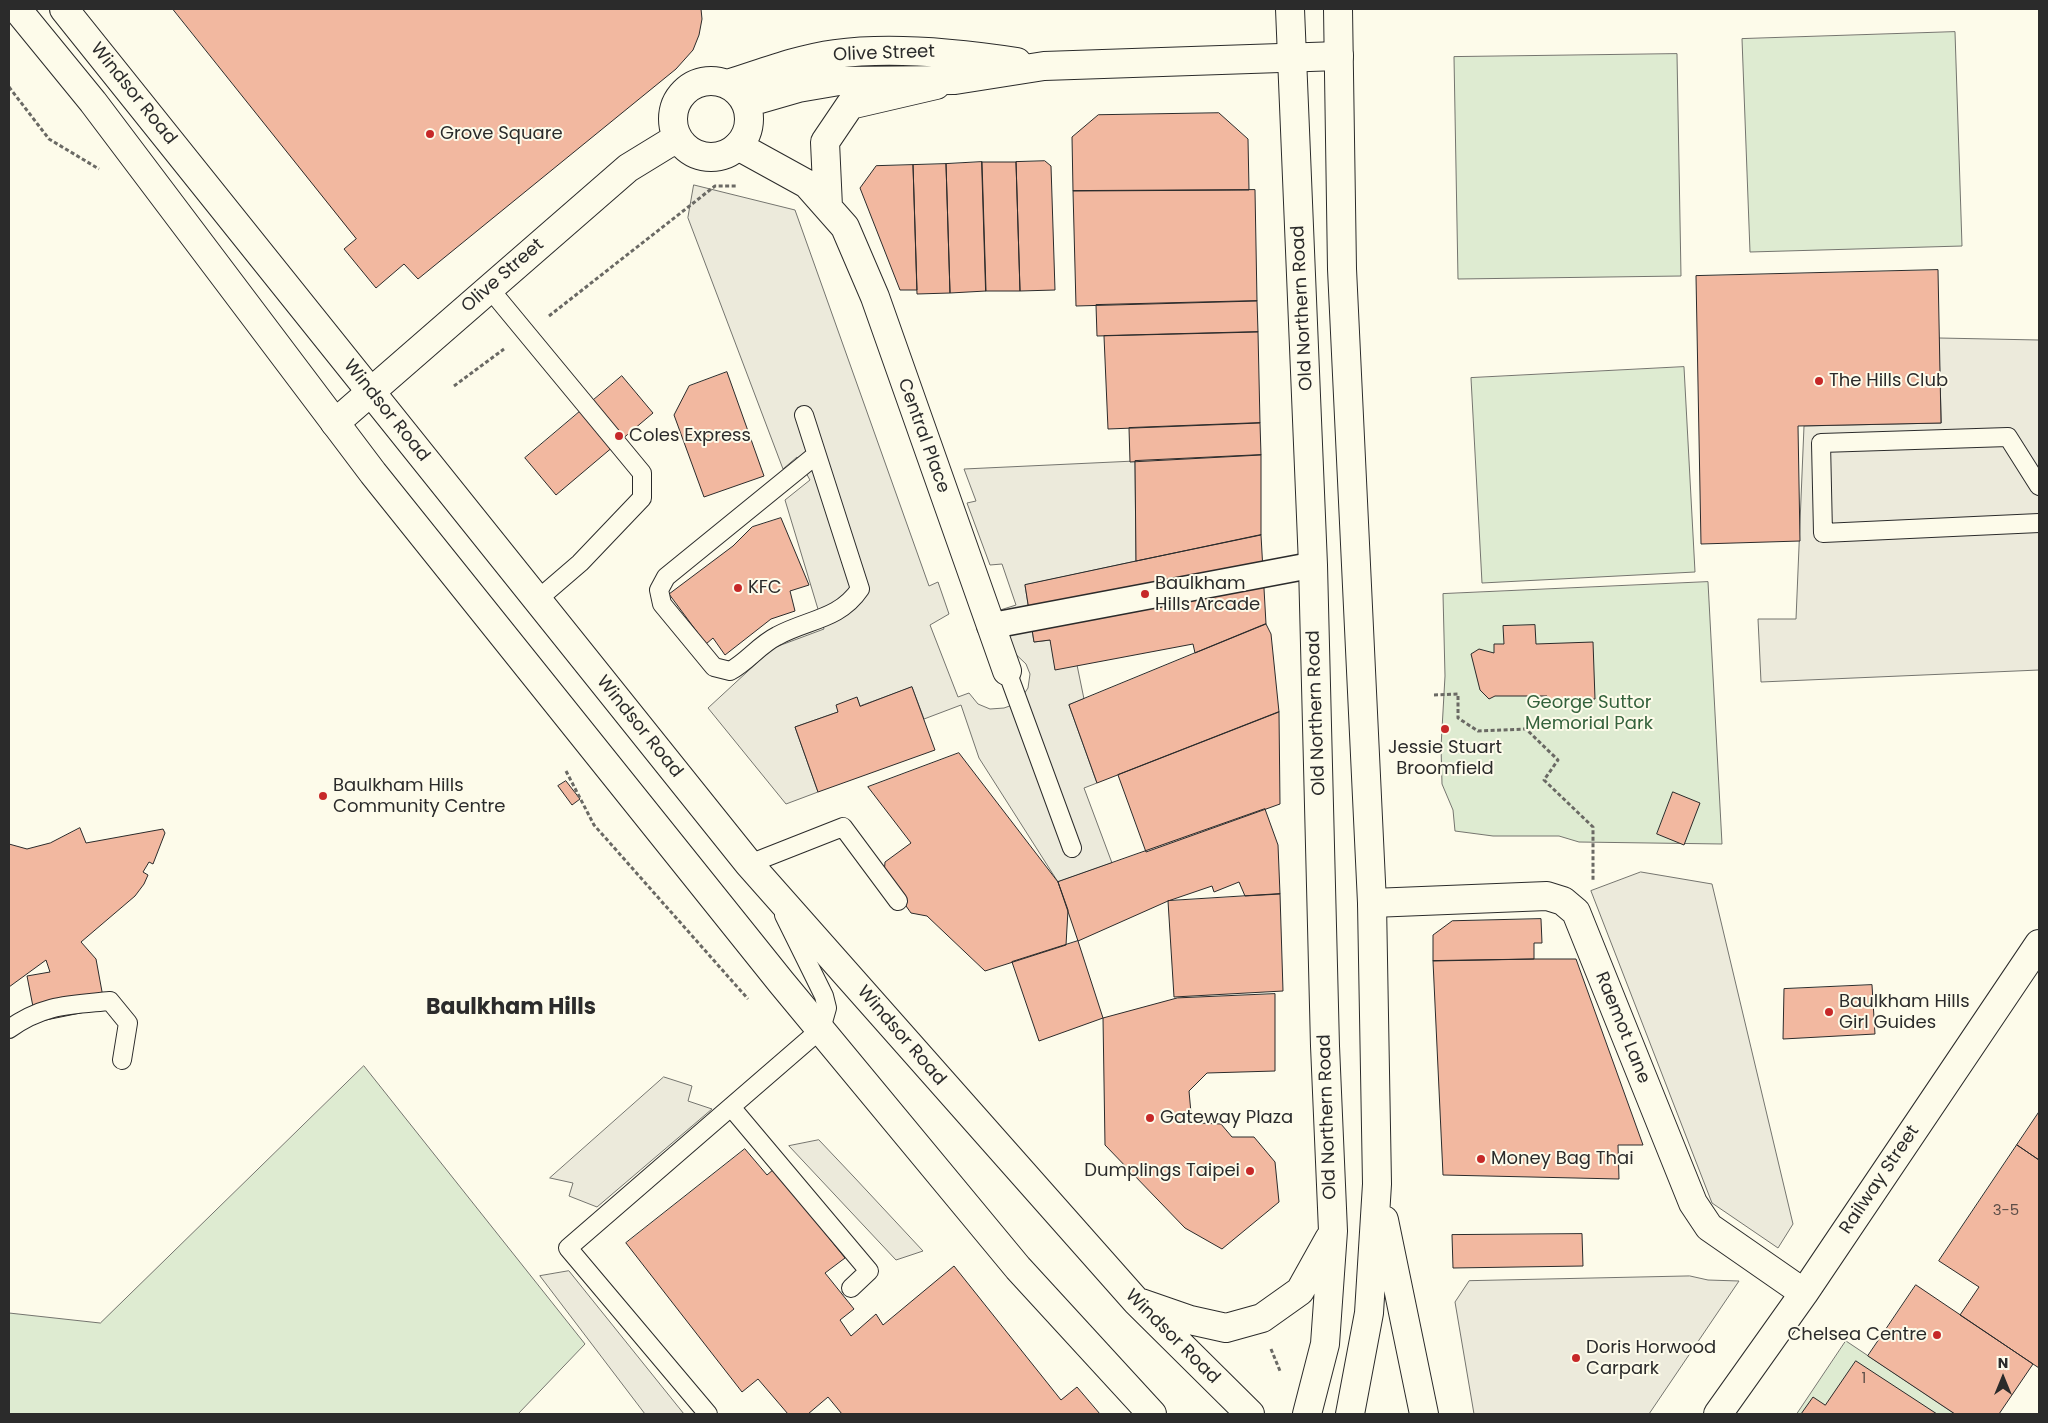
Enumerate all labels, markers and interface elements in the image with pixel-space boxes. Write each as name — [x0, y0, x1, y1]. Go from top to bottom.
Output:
street label: Windsor Road — [85, 39, 181, 149]
street label: Olive Street — [833, 41, 935, 67]
place label: Grove Square — [440, 123, 563, 145]
marker: Grove Square — [424, 128, 436, 140]
street label: Old Northern Road — [1288, 225, 1318, 391]
street label: Olive Street — [458, 234, 548, 318]
street label: Windsor Road — [338, 356, 434, 466]
place label: The Hills Club — [1829, 370, 1948, 392]
marker: The Hills Club — [1813, 375, 1825, 387]
street label: Central Place — [892, 376, 954, 496]
place label: Coles Express — [629, 425, 751, 447]
marker: Coles Express — [613, 430, 625, 442]
place label: Baulkham Hills Arcade — [1155, 573, 1260, 616]
place label: KFC — [748, 577, 782, 599]
marker: KFC — [732, 582, 744, 594]
marker: Baulkham Hills Arcade — [1139, 588, 1151, 600]
street label: Old Northern Road — [1303, 630, 1331, 796]
street label: Windsor Road — [591, 672, 687, 782]
park label: George Suttor Memorial Park — [1525, 692, 1653, 734]
marker: Jessie Stuart Broomfield — [1439, 723, 1451, 735]
place label: Jessie Stuart Broomfield — [1388, 737, 1502, 780]
place label: Baulkham Hills Community Centre — [333, 775, 505, 818]
marker: Baulkham Hills Community Centre — [317, 790, 329, 802]
street label: Raemot Lane — [1590, 969, 1654, 1087]
street label: Windsor Road — [852, 982, 950, 1090]
place label: Baulkham Hills Girl Guides — [1839, 991, 1970, 1034]
district label: Baulkham Hills — [426, 995, 596, 1021]
marker: Baulkham Hills Girl Guides — [1823, 1006, 1835, 1018]
street label: Old Northern Road — [1314, 1034, 1342, 1200]
place label: Gateway Plaza — [1160, 1107, 1293, 1129]
marker: Gateway Plaza — [1144, 1112, 1156, 1124]
street label: Railway Street — [1836, 1122, 1924, 1238]
place label: Money Bag Thai — [1491, 1148, 1634, 1170]
marker: Money Bag Thai — [1475, 1153, 1487, 1165]
place label: Dumplings Taipei — [1084, 1160, 1240, 1182]
marker: Dumplings Taipei — [1244, 1165, 1256, 1177]
house number: 3-5 — [1993, 1202, 2019, 1220]
street label: Windsor Road — [1120, 1285, 1224, 1389]
place label: Chelsea Centre — [1787, 1324, 1927, 1346]
marker: Chelsea Centre — [1931, 1329, 1943, 1341]
place label: Doris Horwood Carpark — [1586, 1337, 1716, 1380]
marker: Doris Horwood Carpark — [1570, 1352, 1582, 1364]
north arrow — [1978, 1353, 2028, 1403]
text: N — [1998, 1353, 2008, 1373]
house number: 1 — [1862, 1370, 1866, 1388]

